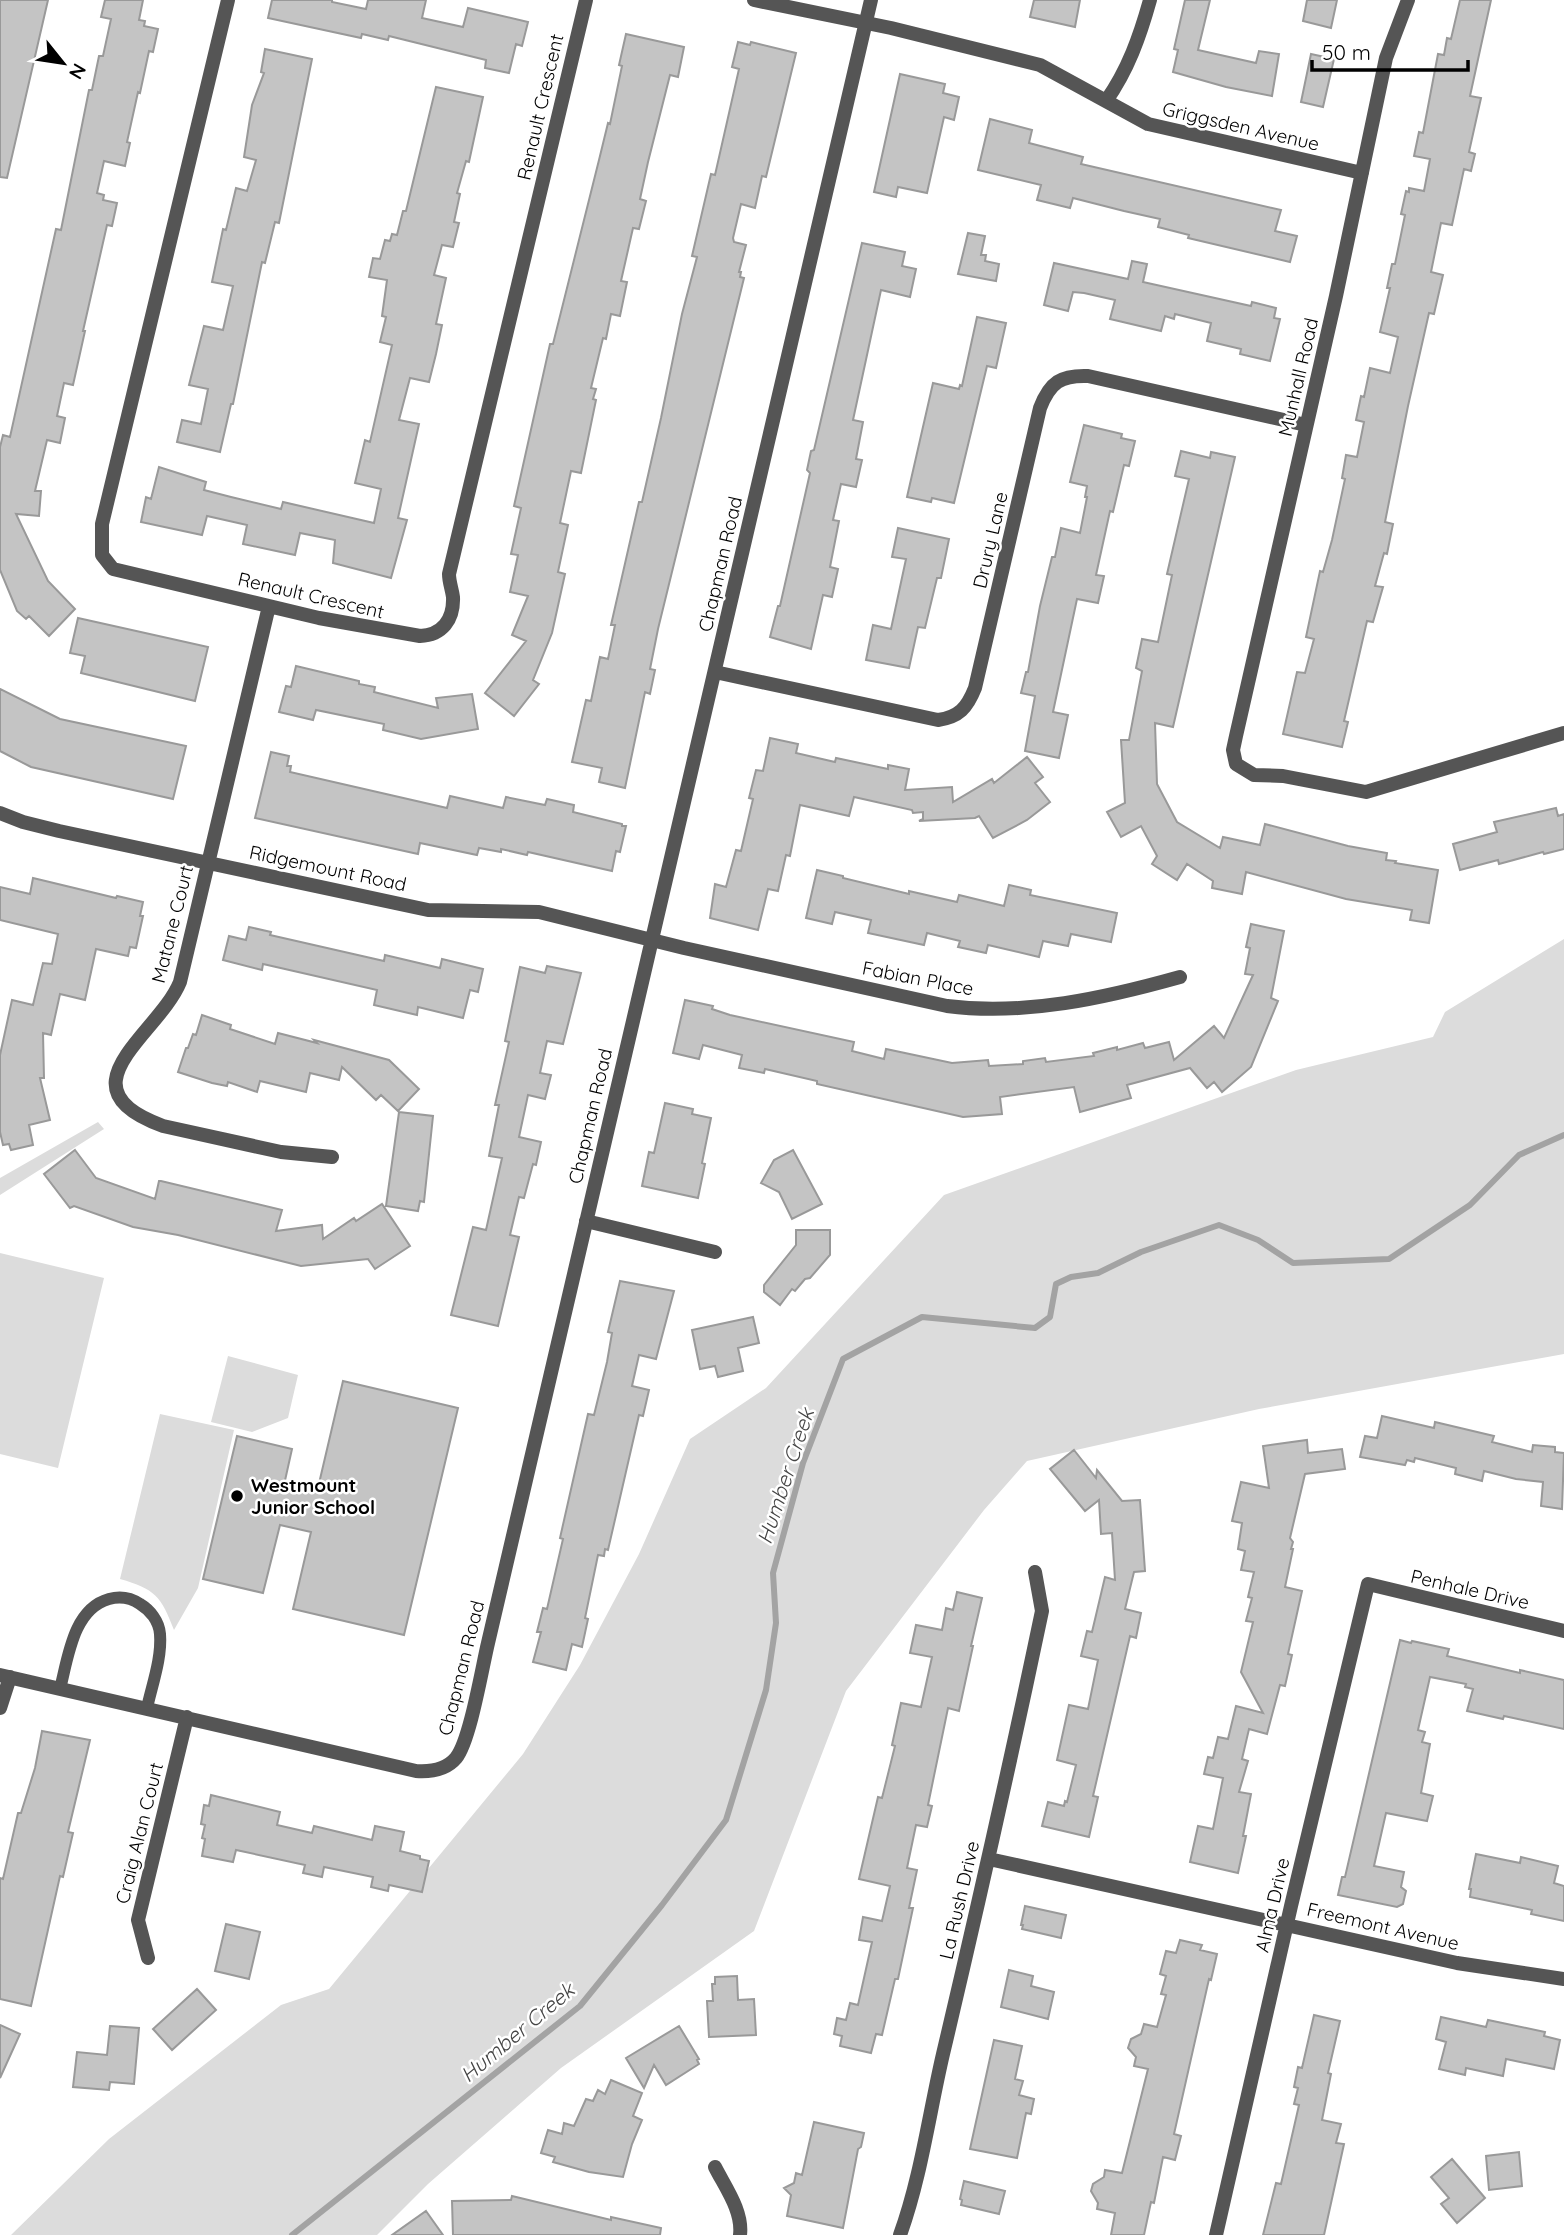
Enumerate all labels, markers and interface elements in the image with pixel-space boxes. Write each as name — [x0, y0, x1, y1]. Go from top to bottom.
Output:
north arrow — [28, 28, 98, 98]
scale bar — [1312, 28, 1468, 72]
street label: Renault Crescent — [512, 32, 568, 182]
text: 50 m — [1322, 39, 1371, 65]
text: N — [64, 59, 92, 84]
street label: Griggsden Avenue — [1160, 96, 1322, 156]
street label: Munhall Road — [1273, 315, 1323, 439]
street label: Drury Lane — [967, 489, 1013, 591]
street label: Chapman Road — [693, 494, 747, 634]
street label: Renault Crescent — [236, 567, 386, 623]
street label: Ridgemount Road — [247, 840, 409, 896]
street label: Matane Court — [146, 863, 198, 985]
street label: Fabian Place — [860, 955, 976, 1001]
street label: Chapman Road — [563, 1046, 617, 1186]
water label: Humber Creek — [751, 1403, 820, 1547]
place label: Westmount Junior School — [251, 1473, 375, 1519]
marker: Westmount Junior School — [229, 1488, 245, 1504]
street label: Penhale Drive — [1408, 1564, 1532, 1614]
street label: Chapman Road — [433, 1598, 489, 1738]
street label: Craig Alan Court — [110, 1760, 168, 1906]
street label: La Rush Drive — [934, 1838, 984, 1962]
street label: Alma Drive — [1249, 1855, 1295, 1955]
street label: Freemont Avenue — [1305, 1897, 1461, 1955]
water label: Humber Creek — [455, 1976, 581, 2087]

